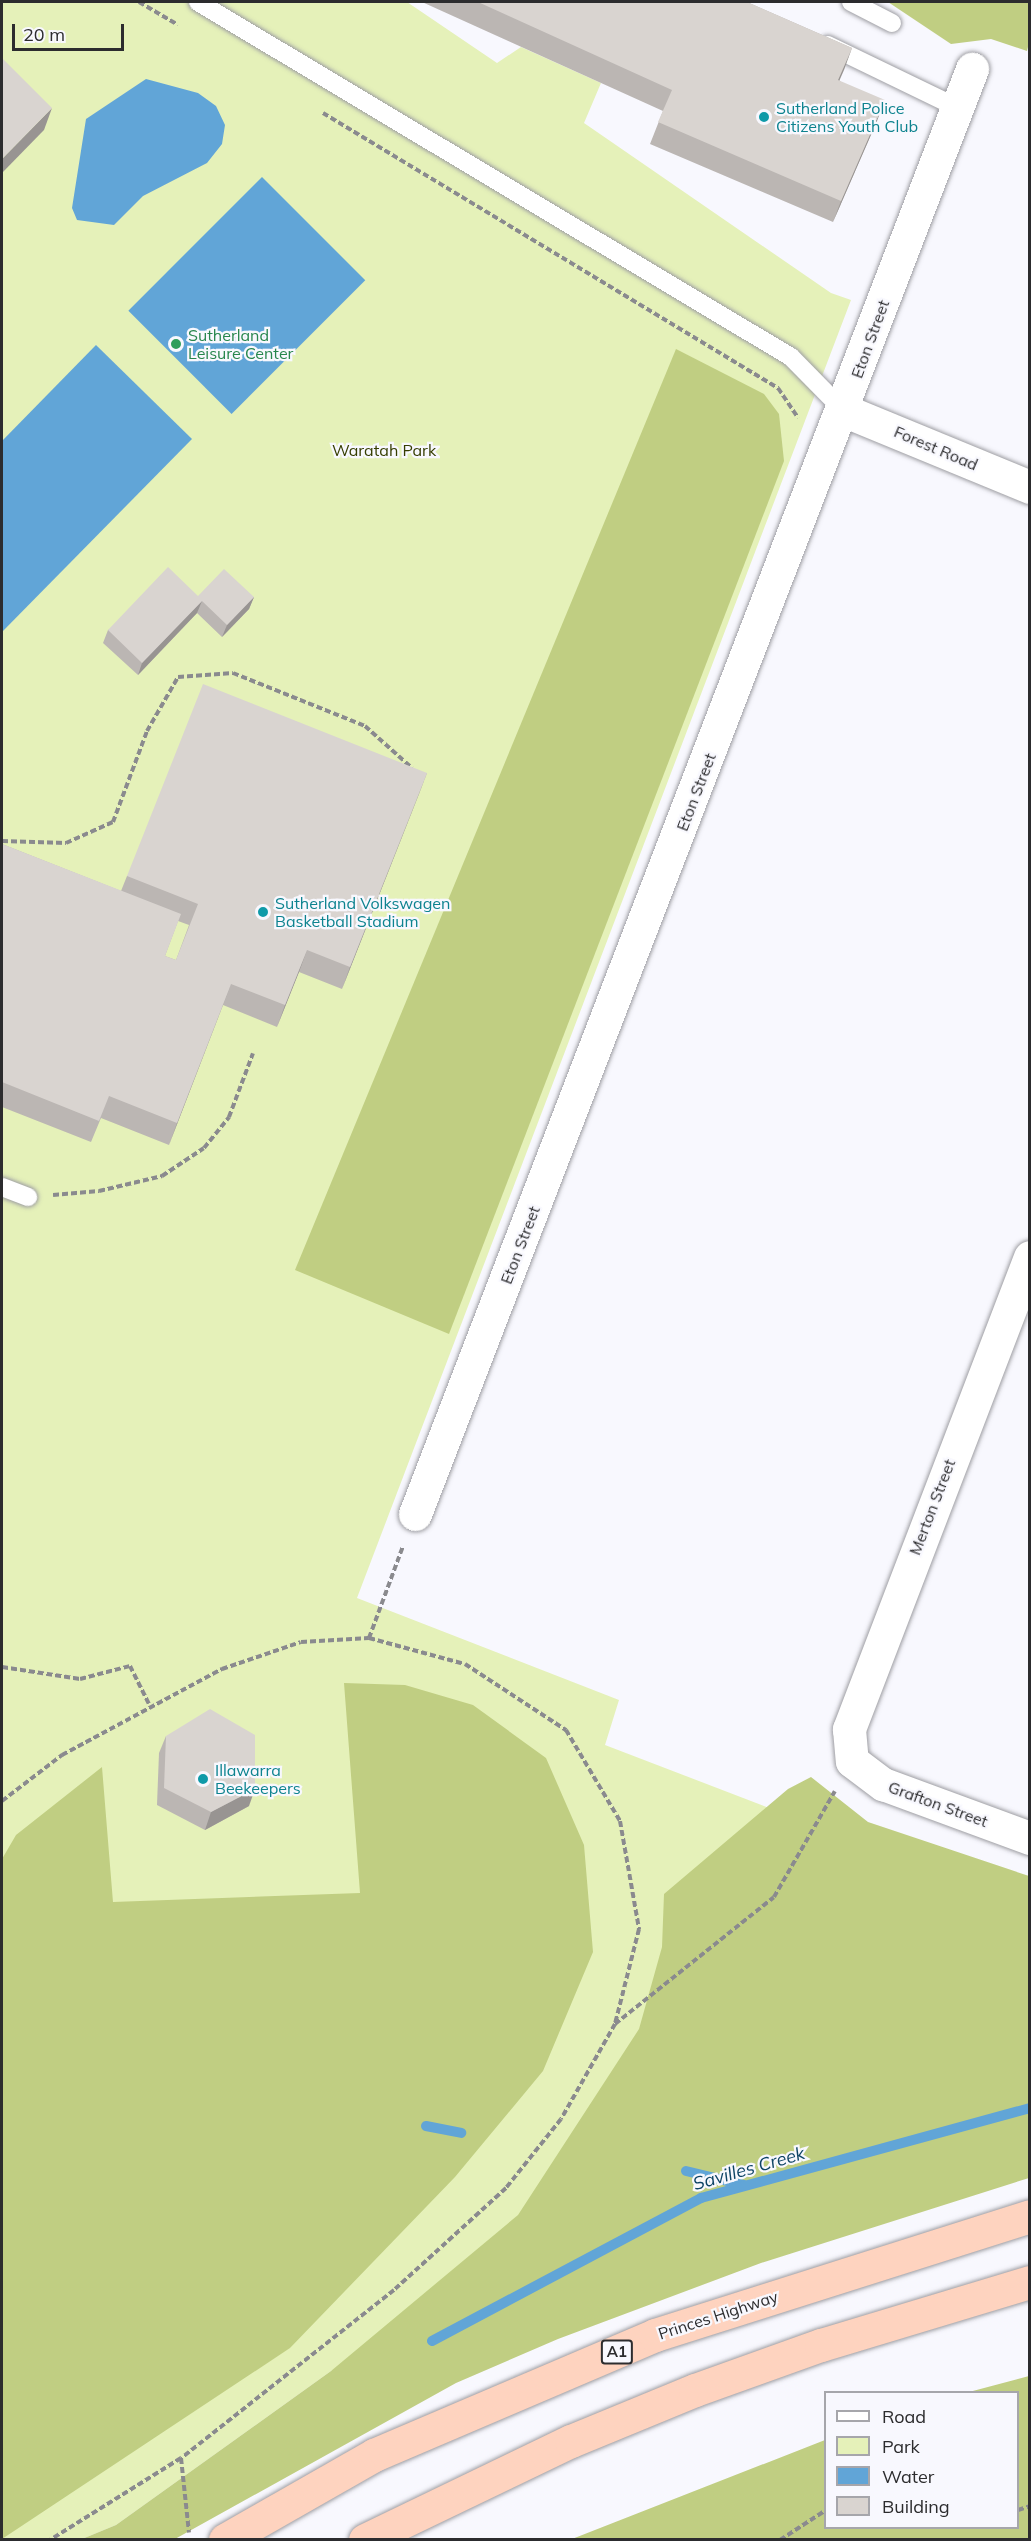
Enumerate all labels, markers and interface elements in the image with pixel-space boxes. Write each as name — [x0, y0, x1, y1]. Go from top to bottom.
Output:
scale bar — [15, 12, 128, 50]
text: 20 m — [23, 23, 65, 46]
place label: Sutherland Police Citizens Youth Club — [776, 98, 918, 136]
marker: Sutherland Police Citizens Youth Club — [757, 110, 771, 124]
street label: Eton Street — [847, 297, 893, 381]
place label: Sutherland Leisure Center — [188, 325, 293, 363]
marker: Sutherland Leisure Center — [169, 337, 183, 351]
street label: Forest Road — [891, 422, 981, 474]
park label: Waratah Park — [332, 440, 436, 460]
street label: Eton Street — [672, 750, 720, 834]
place label: Sutherland Volkswagen Basketball Stadium — [275, 893, 450, 931]
marker: Sutherland Volkswagen Basketball Stadium — [256, 905, 270, 919]
street label: Eton Street — [496, 1203, 544, 1287]
street label: Merton Street — [905, 1456, 959, 1558]
place label: Illawarra Beekeepers — [215, 1760, 301, 1798]
marker: Illawarra Beekeepers — [196, 1772, 210, 1786]
street label: Grafton Street — [886, 1777, 990, 1831]
water label: Savilles Creek — [691, 2143, 807, 2195]
street label: Princes Highway — [656, 2287, 780, 2343]
road number: A1 — [600, 2340, 634, 2364]
legend — [824, 2391, 1019, 2529]
text: Road — [882, 2405, 926, 2428]
text: Park — [882, 2435, 920, 2458]
text: Water — [882, 2465, 934, 2488]
text: Building — [882, 2495, 950, 2518]

